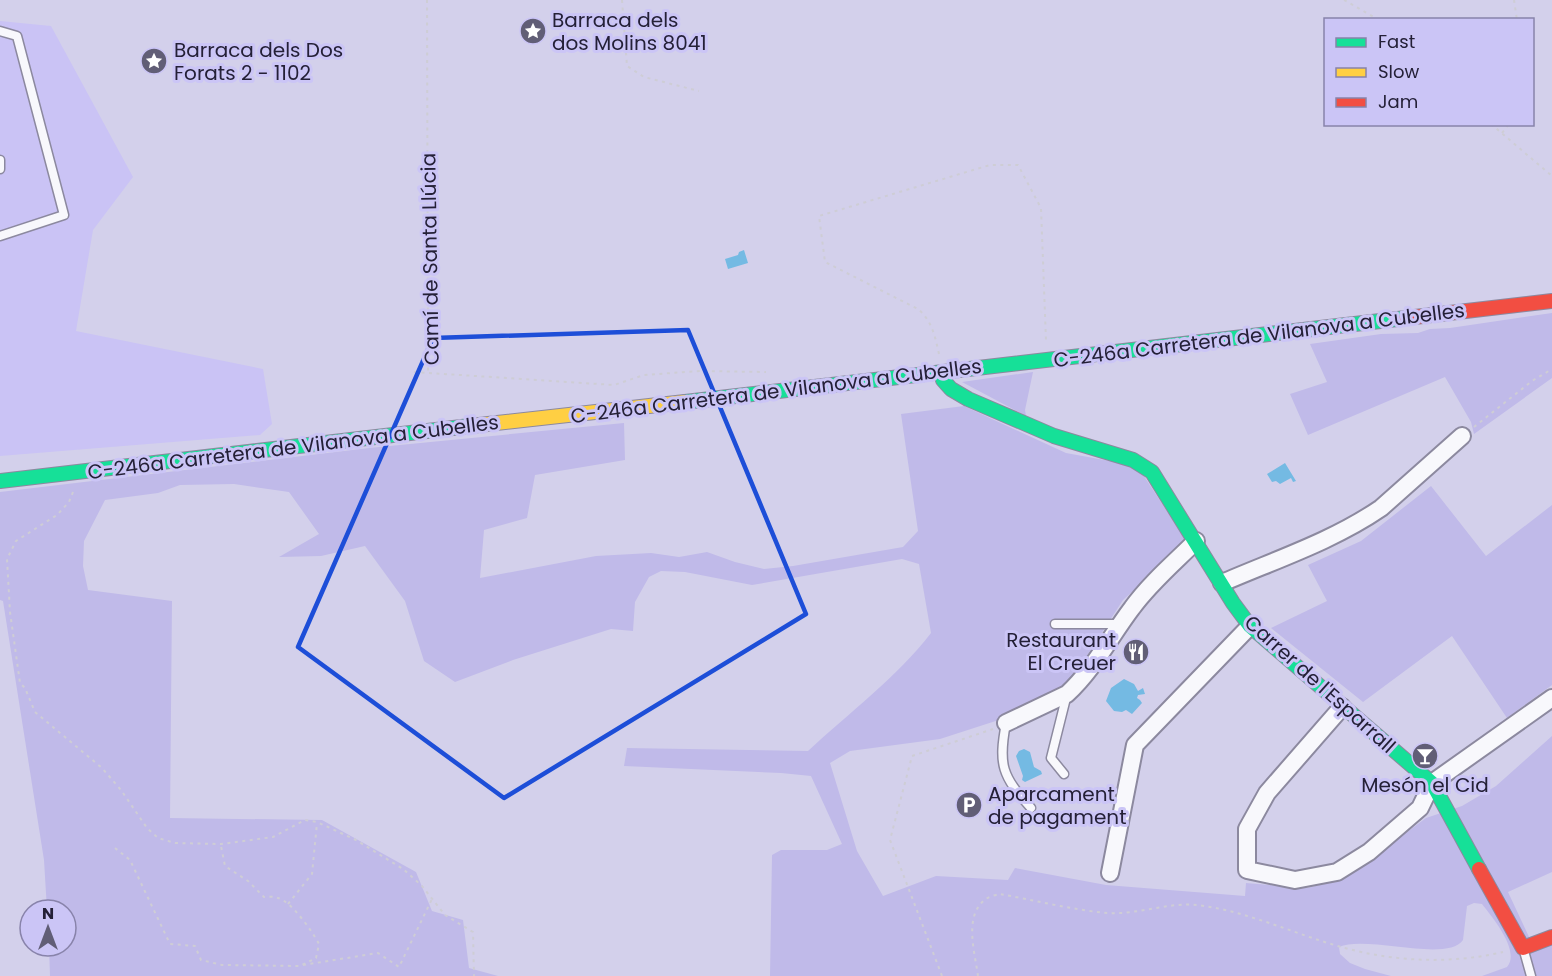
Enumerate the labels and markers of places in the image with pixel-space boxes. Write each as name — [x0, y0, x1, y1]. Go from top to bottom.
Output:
place label: Barraca dels dos Molins 8041 — [552, 6, 707, 57]
place icon: Barraca dels dos Molins 8041 — [518, 16, 548, 46]
place label: Barraca dels Dos Forats 2 - 1102 — [174, 36, 343, 87]
place icon: Barraca dels Dos Forats 2 - 1102 — [139, 46, 169, 76]
place label: Restaurant El Creuer — [1006, 626, 1116, 677]
restaurant icon: Restaurant El Creuer — [1121, 637, 1151, 667]
bar icon: Mesón el Cid — [1410, 741, 1440, 771]
place label: Mesón el Cid — [1361, 771, 1489, 799]
place label: Aparcament de pagament — [988, 780, 1126, 831]
parking icon: Aparcament de pagament — [954, 790, 984, 820]

